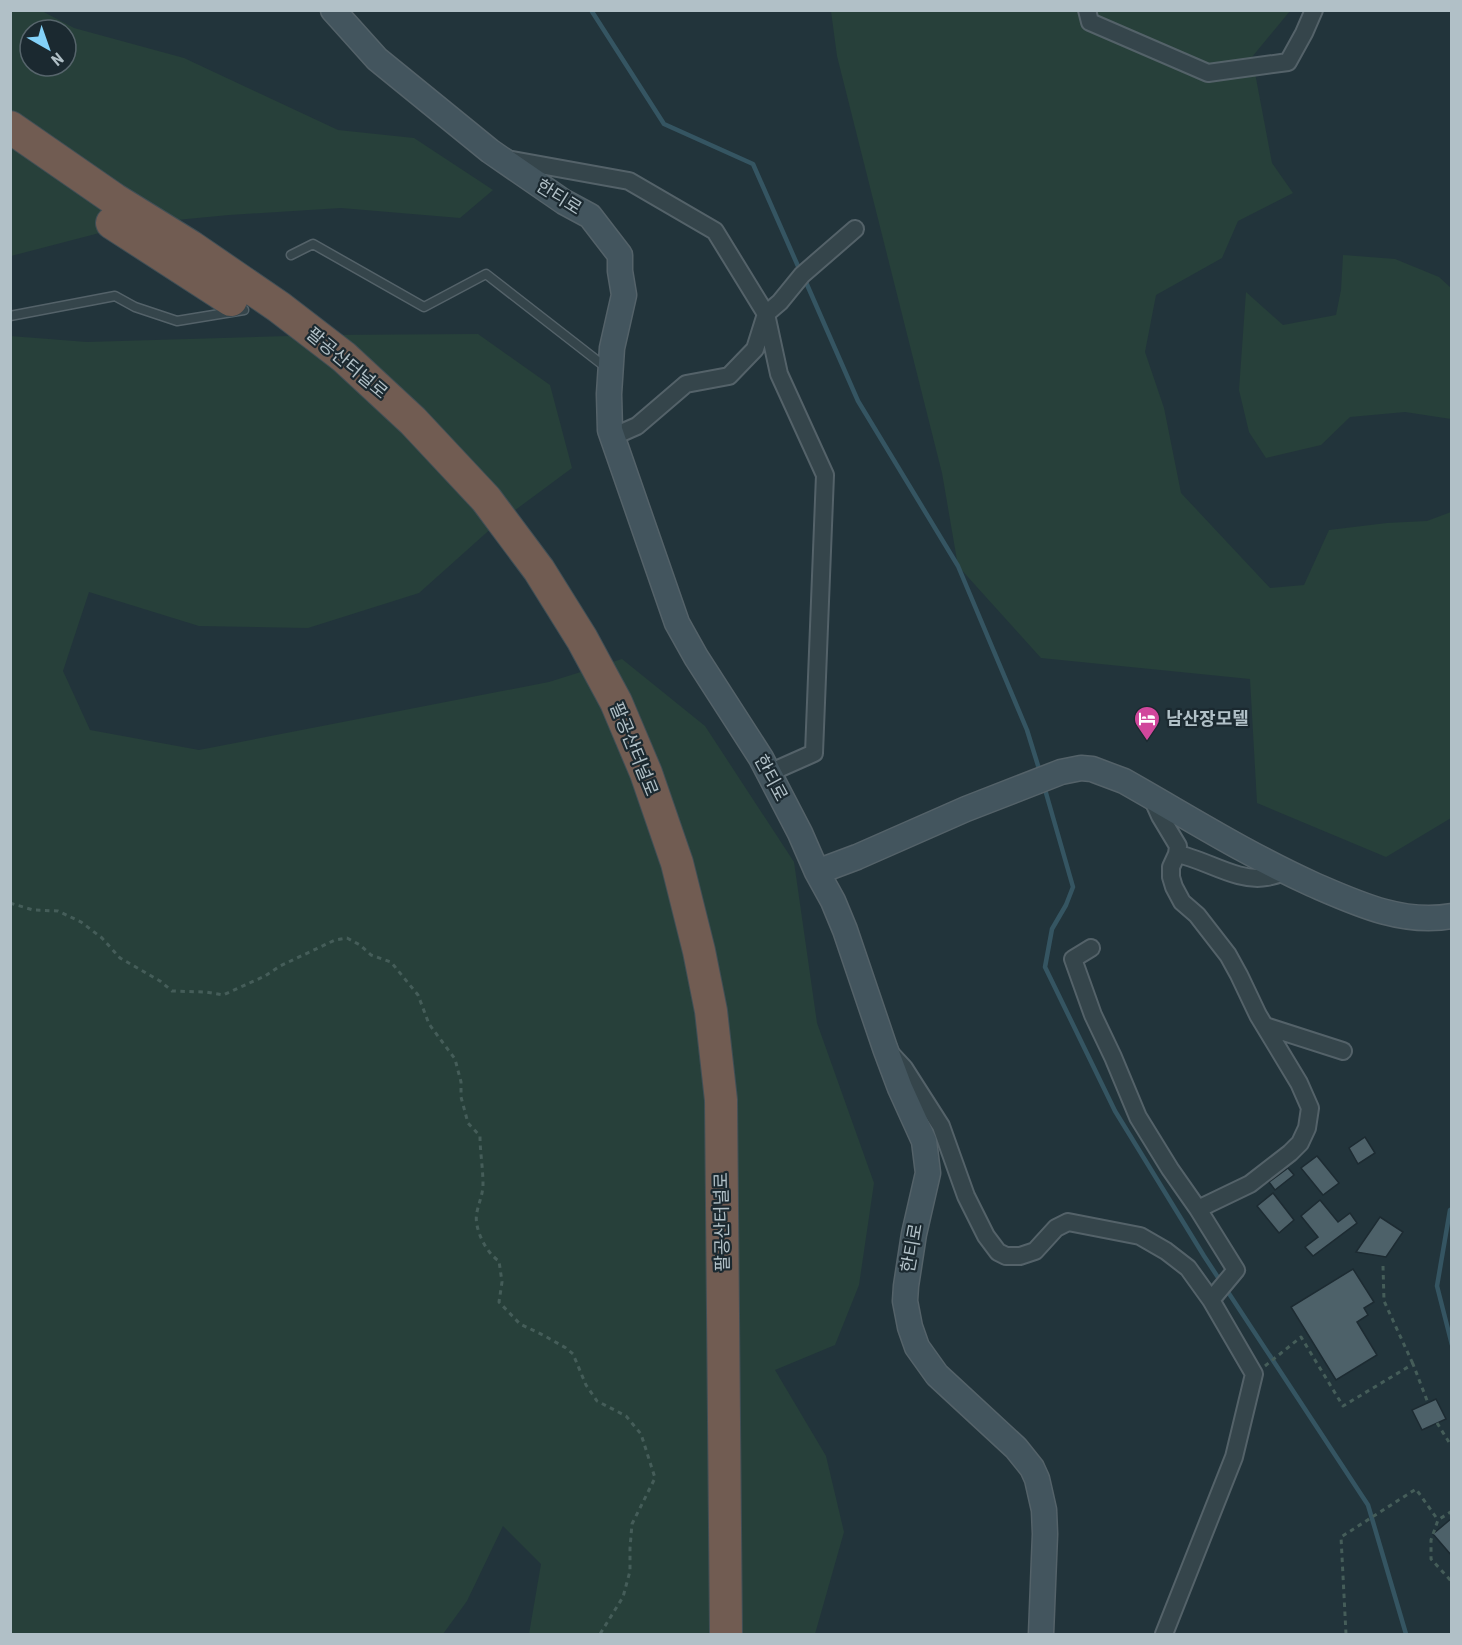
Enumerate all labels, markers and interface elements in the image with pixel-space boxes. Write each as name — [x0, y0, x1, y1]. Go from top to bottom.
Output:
north arrow — [18, 18, 78, 78]
text: N — [47, 49, 67, 70]
street label: 한티로 — [533, 175, 586, 219]
street label: 팔공산터널로 — [303, 323, 392, 403]
street label: 팔공산터널로 — [606, 699, 663, 799]
hotel icon: 남산장모텔 — [1132, 704, 1162, 742]
place label: 남산장모텔 — [1166, 708, 1249, 729]
street label: 한티로 — [751, 751, 792, 805]
street label: 팔공산터널로 — [710, 1172, 733, 1272]
street label: 한티로 — [897, 1222, 926, 1274]

